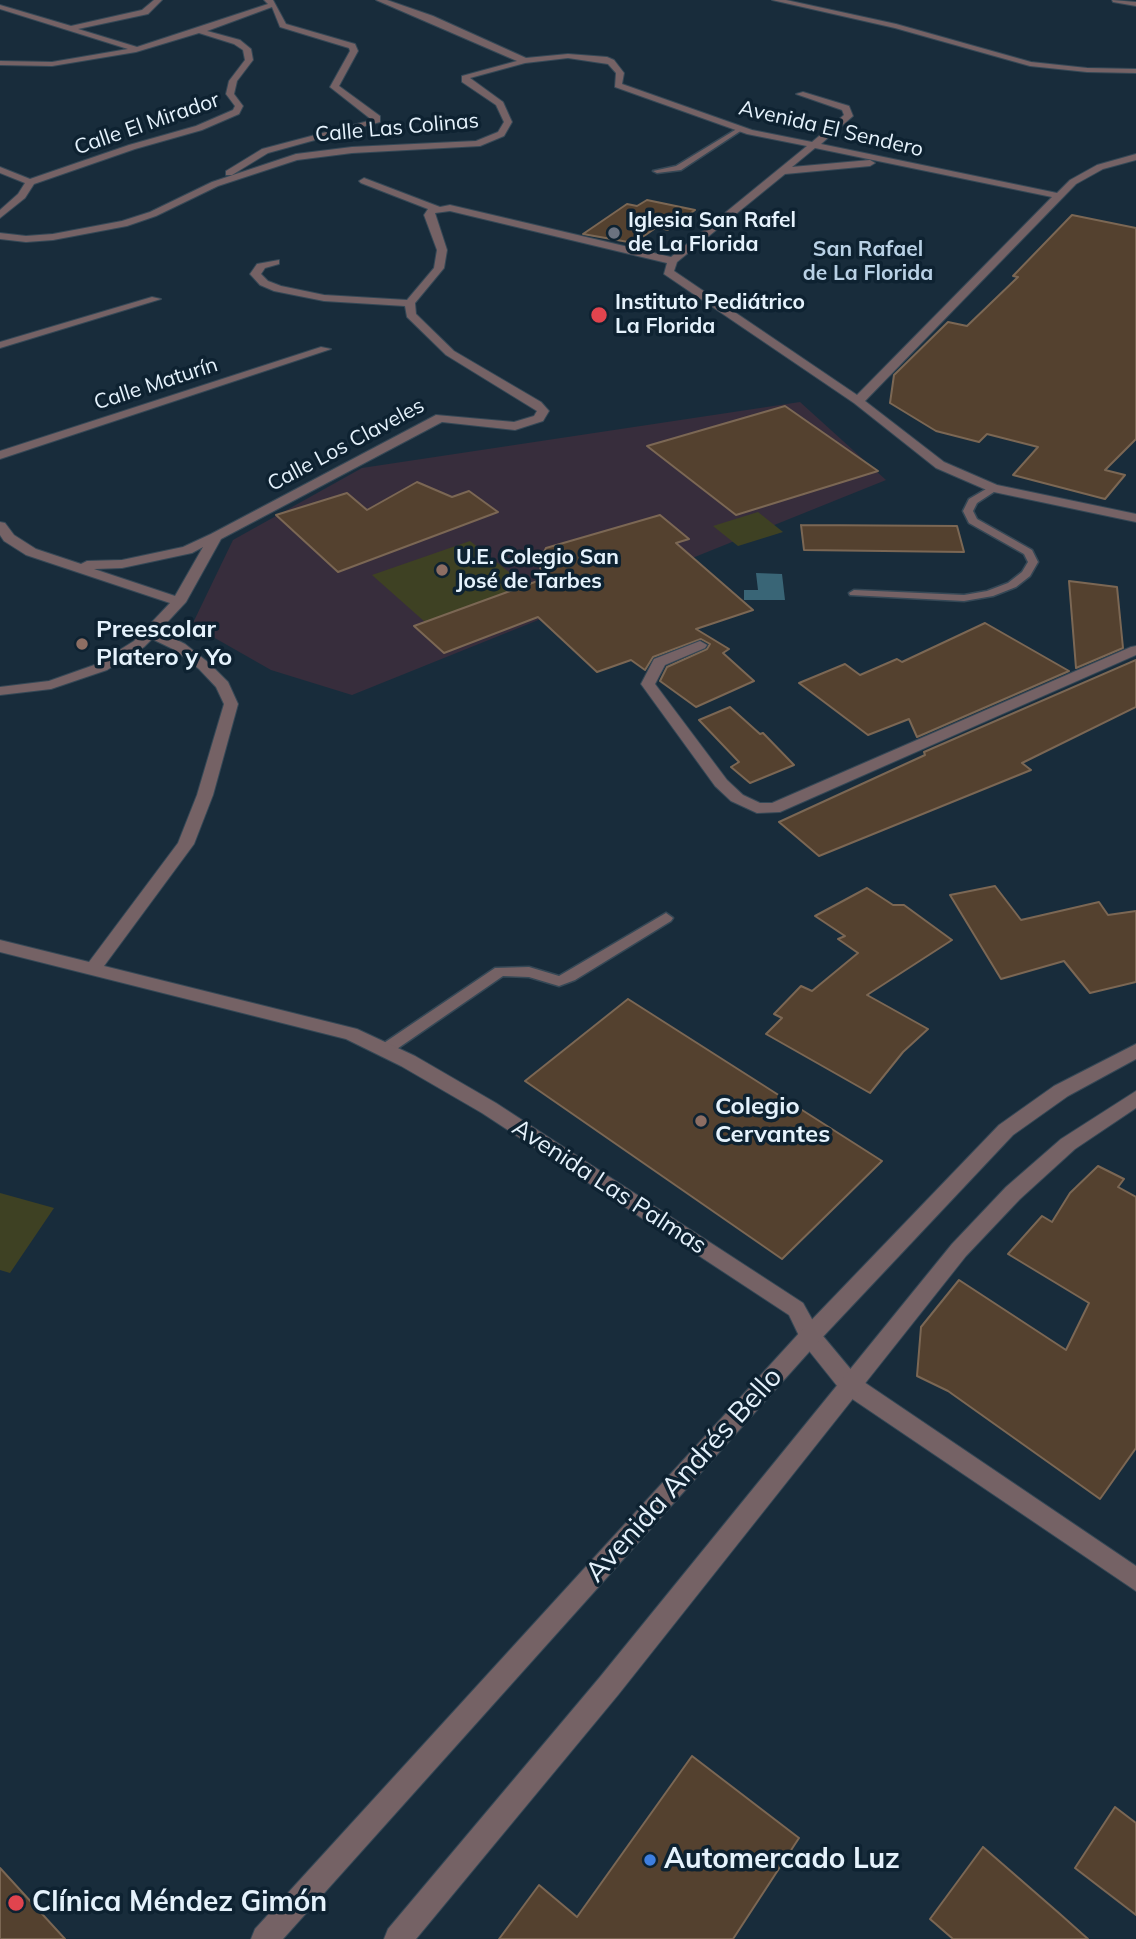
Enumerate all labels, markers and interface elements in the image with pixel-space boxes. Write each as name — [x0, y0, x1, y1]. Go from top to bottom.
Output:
street label: Calle El Mirador — [71, 87, 223, 161]
street label: Avenida El Sendero — [736, 96, 926, 162]
street label: Calle Las Colinas — [314, 108, 480, 148]
place label: Iglesia San Rafel de La Florida — [628, 208, 796, 258]
marker: Iglesia San Rafel de La Florida — [606, 225, 622, 241]
district label: San Rafael de La Florida — [803, 237, 933, 287]
place label: Instituto Pediátrico La Florida — [615, 290, 805, 340]
marker: Instituto Pediátrico La Florida — [589, 305, 609, 325]
street label: Calle Maturín — [91, 352, 221, 416]
street label: Calle Los Claveles — [263, 393, 429, 497]
place label: U.E. Colegio San José de Tarbes — [456, 545, 619, 595]
marker: U.E. Colegio San José de Tarbes — [434, 562, 450, 578]
place label: Preescolar Platero y Yo — [96, 616, 232, 672]
marker: Preescolar Platero y Yo — [74, 636, 90, 652]
place label: Colegio Cervantes — [715, 1093, 830, 1149]
street label: Avenida Las Palmas — [507, 1113, 711, 1261]
marker: Colegio Cervantes — [693, 1113, 709, 1129]
street label: Avenida Andrés Bello — [579, 1361, 789, 1589]
place label: Automercado Luz — [664, 1843, 900, 1877]
marker: Automercado Luz — [642, 1852, 658, 1868]
place label: Clínica Méndez Gimón — [32, 1886, 327, 1920]
marker: Clínica Méndez Gimón — [6, 1893, 26, 1913]

